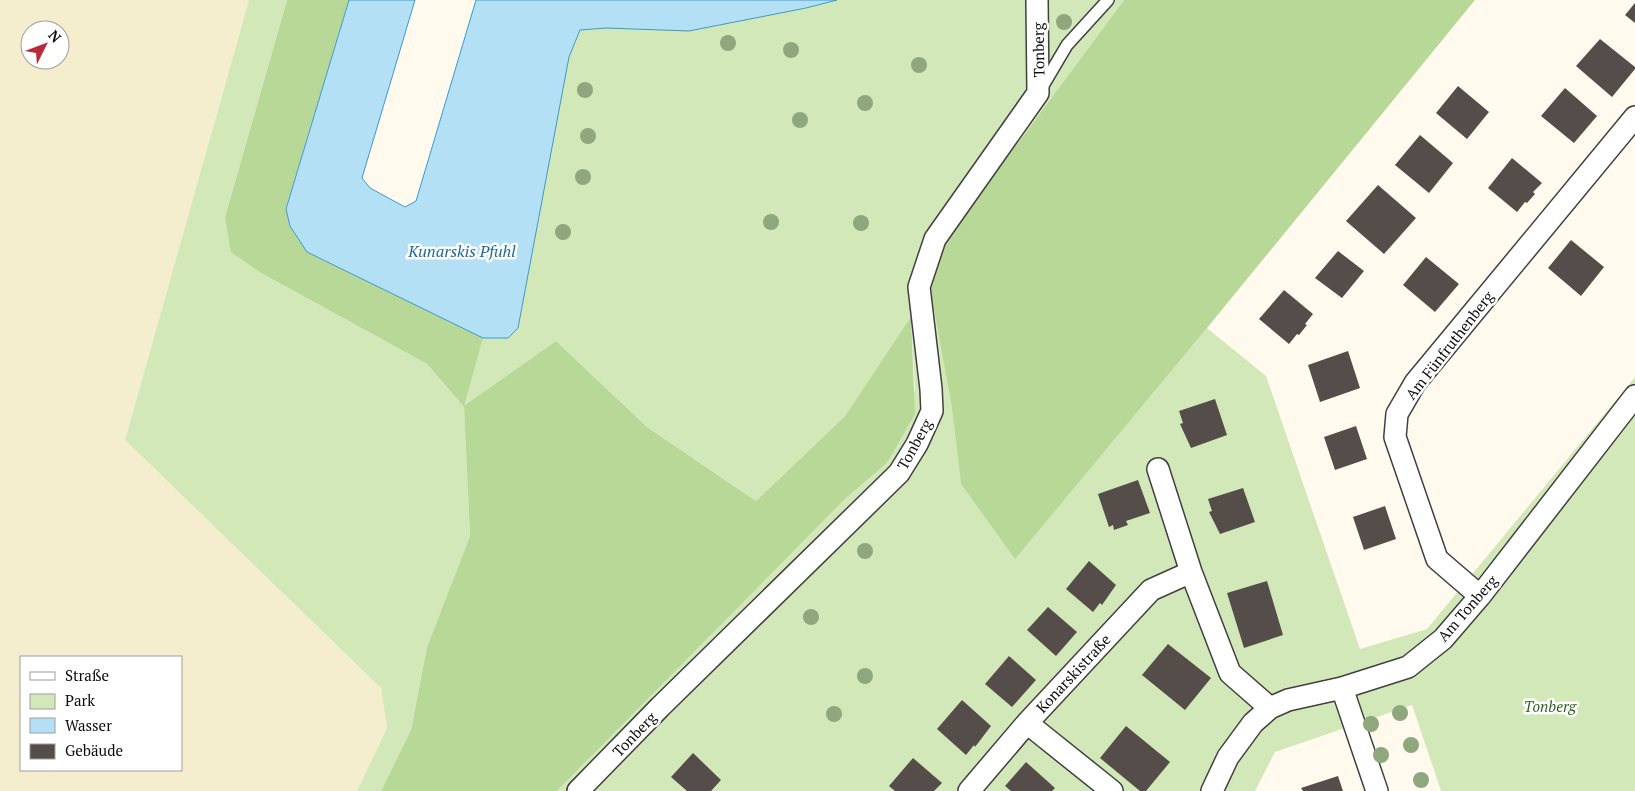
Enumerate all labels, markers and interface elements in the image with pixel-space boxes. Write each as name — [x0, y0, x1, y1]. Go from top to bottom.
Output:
north arrow — [20, 20, 70, 70]
street label: Tonberg — [1028, 21, 1048, 78]
text: N — [44, 26, 66, 47]
water label: Kunarskis Pfuhl — [407, 240, 516, 262]
street label: Am Fünfruthenberg — [1400, 286, 1498, 403]
street label: Tonberg — [892, 414, 937, 473]
street label: Am Tonberg — [1433, 570, 1502, 645]
street label: Konarskistraße — [1031, 629, 1115, 717]
legend — [20, 656, 182, 771]
text: Straße — [65, 665, 109, 685]
text: Park — [65, 690, 95, 710]
park label: Tonberg — [1524, 696, 1578, 716]
street label: Tonberg — [608, 707, 661, 761]
text: Wasser — [65, 715, 112, 735]
text: Gebäude — [65, 740, 123, 760]

